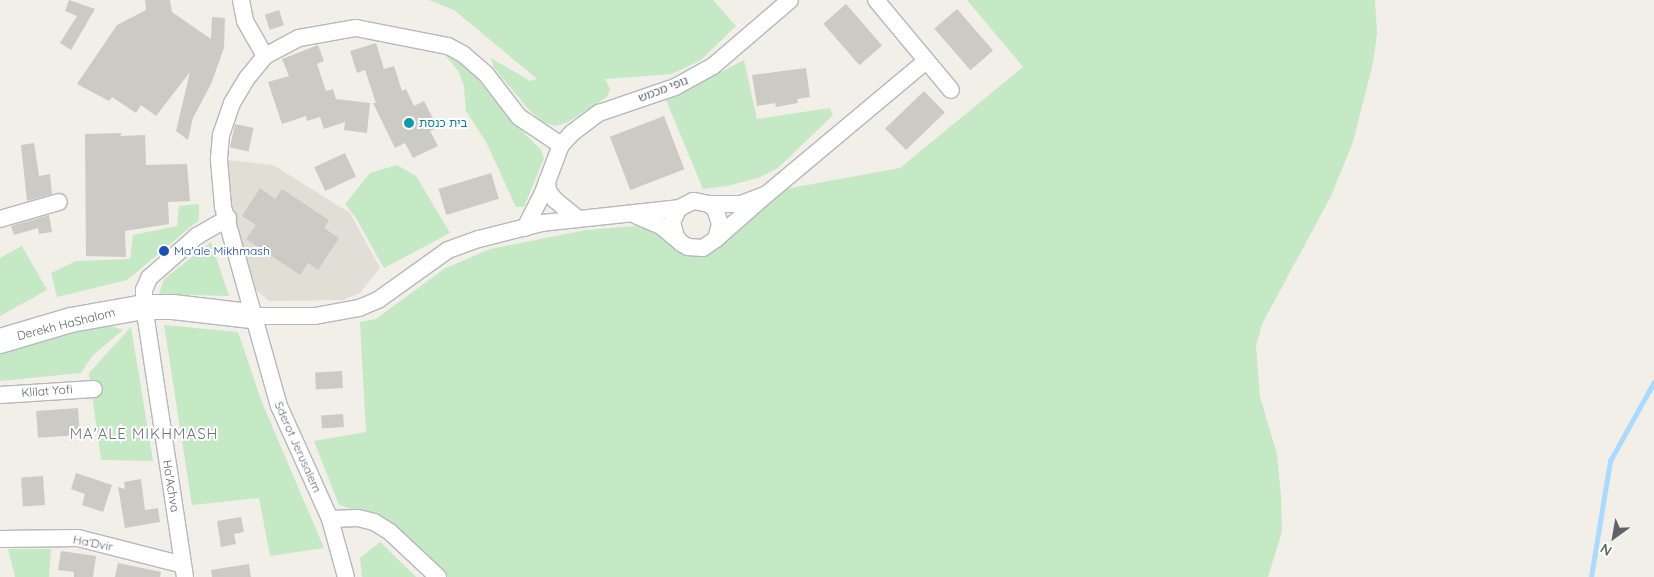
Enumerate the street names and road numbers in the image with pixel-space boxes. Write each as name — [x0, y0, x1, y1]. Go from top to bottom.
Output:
street label: נופי מכמש — [636, 73, 690, 105]
street label: Derekh HaShalom — [15, 305, 117, 343]
street label: Klilat Yofi — [21, 382, 73, 400]
street label: Sderot Jerusalem — [271, 399, 325, 495]
street label: Ha'Achva — [160, 459, 182, 513]
street label: Ha'Dvir — [72, 532, 114, 554]

